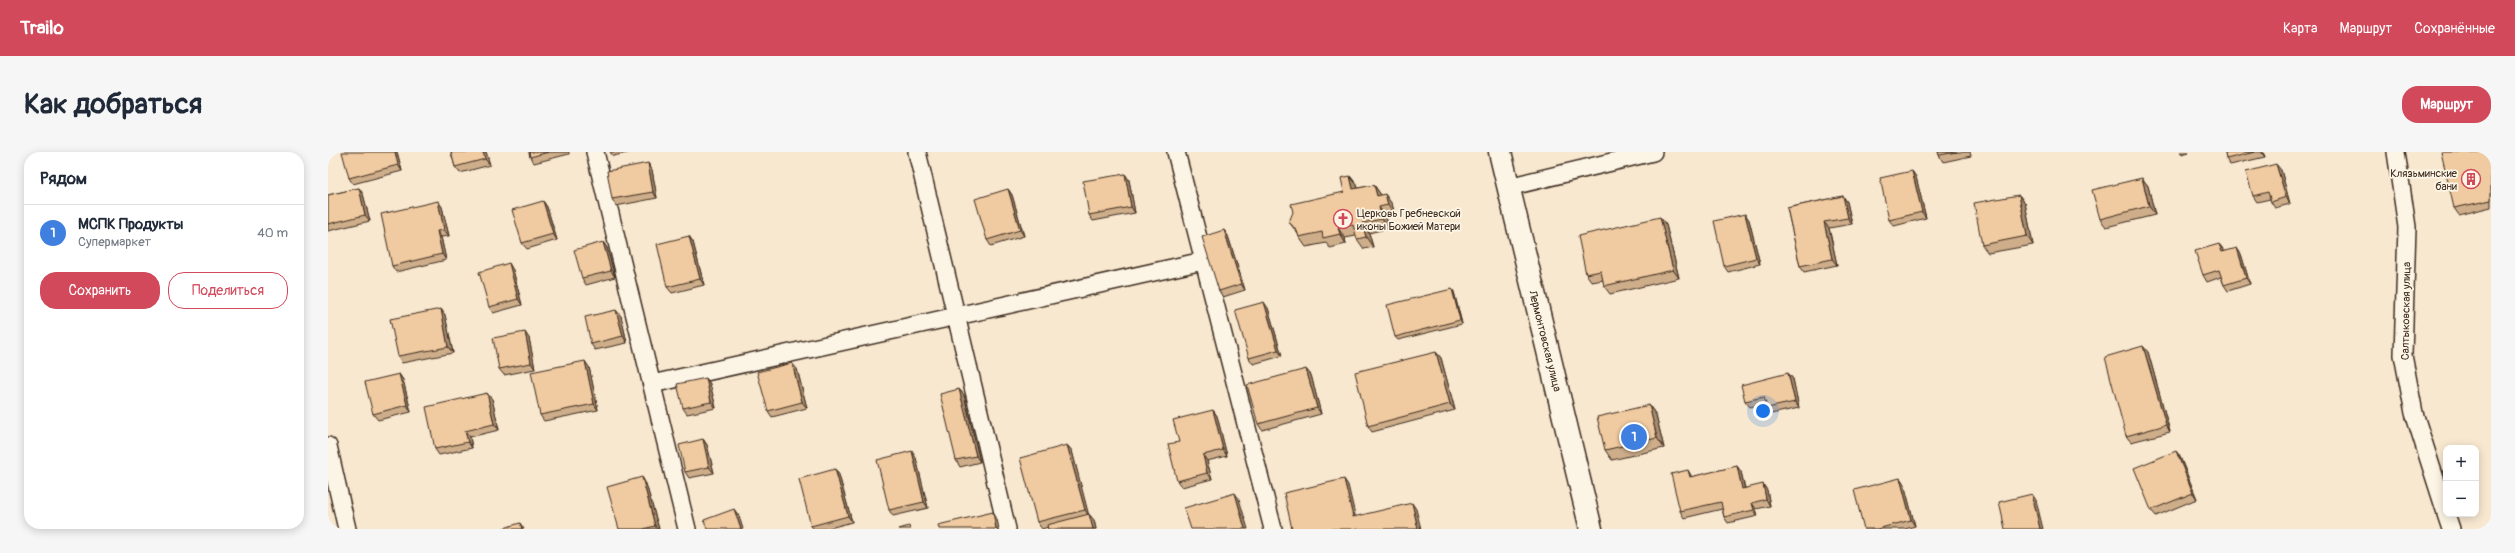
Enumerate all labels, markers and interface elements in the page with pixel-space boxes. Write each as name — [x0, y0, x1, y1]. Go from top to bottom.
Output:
text: Trailo — [20, 16, 64, 40]
text: Карта — [2283, 20, 2318, 37]
text: Маршрут — [2340, 20, 2392, 37]
text: Сохранённые — [2414, 20, 2495, 37]
button: Маршрут — [2402, 86, 2491, 123]
text: Как добраться — [24, 87, 202, 122]
place label: Клязьминские бани — [2390, 167, 2458, 193]
text: Рядом — [40, 168, 87, 189]
building icon: Клязьминские бани — [2460, 168, 2482, 190]
place label: Церковь Гребневской иконы Божией Матери — [1357, 207, 1461, 233]
church icon: Церковь Гребневской иконы Божией Матери — [1332, 208, 1354, 230]
text: МСПК Продукты — [78, 215, 183, 234]
text: 1 — [50, 225, 56, 241]
text: 40 m — [257, 225, 288, 241]
text: Супермаркет — [78, 234, 151, 250]
street label: Салтыковская улица — [2399, 262, 2413, 360]
button: Сохранить — [40, 272, 160, 309]
button: Поделиться — [168, 272, 288, 309]
street label: Лермонтовская улица — [1526, 288, 1564, 393]
your location — [1753, 401, 1773, 421]
pin: 1 — [1621, 422, 1647, 452]
map controls — [2443, 445, 2479, 517]
button: + — [2443, 445, 2479, 481]
button: − — [2443, 481, 2479, 517]

